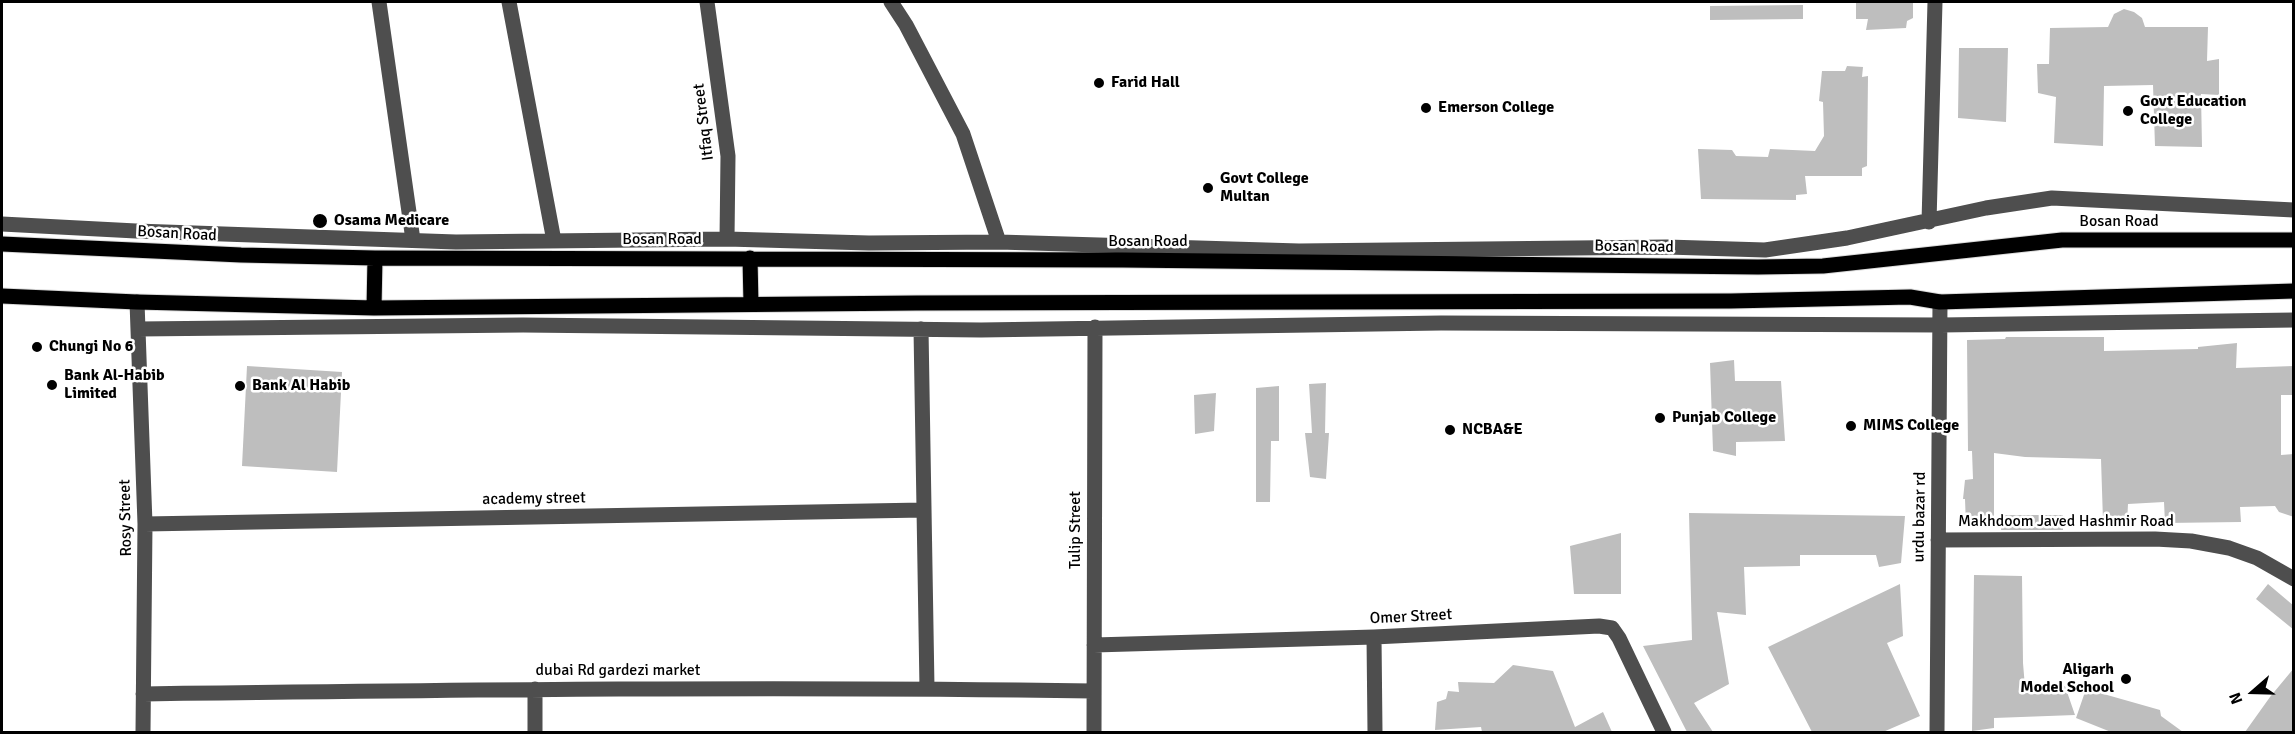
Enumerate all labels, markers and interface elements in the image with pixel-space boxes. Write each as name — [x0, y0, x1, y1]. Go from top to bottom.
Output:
place label: Farid Hall — [1111, 73, 1180, 93]
marker: Farid Hall — [1092, 76, 1106, 90]
street label: Itfaq Street — [690, 82, 718, 162]
place label: Govt Education College — [2140, 92, 2246, 130]
place label: Emerson College — [1438, 98, 1554, 118]
marker: Emerson College — [1419, 101, 1433, 115]
marker: Govt Education College — [2121, 104, 2135, 118]
place label: Govt College Multan — [1220, 169, 1309, 207]
marker: Govt College Multan — [1201, 181, 1215, 195]
place label: Osama Medicare — [334, 211, 449, 231]
marker: Osama Medicare — [311, 212, 329, 230]
street label: Bosan Road — [2079, 212, 2159, 232]
street label: Bosan Road — [137, 222, 217, 246]
street label: Bosan Road — [622, 230, 702, 250]
street label: Bosan Road — [1108, 232, 1188, 252]
street label: Bosan Road — [1594, 237, 1674, 257]
place label: Chungi No 6 — [49, 337, 133, 357]
marker: Chungi No 6 — [30, 340, 44, 354]
place label: Bank Al-Habib Limited — [64, 366, 165, 404]
place label: Bank Al Habib — [252, 376, 350, 396]
marker: Bank Al-Habib Limited — [45, 378, 59, 392]
marker: Bank Al Habib — [233, 379, 247, 393]
place label: Punjab College — [1672, 408, 1776, 428]
marker: Punjab College — [1653, 411, 1667, 425]
place label: MIMS College — [1863, 416, 1959, 436]
marker: MIMS College — [1844, 419, 1858, 433]
place label: NCBA&E — [1462, 420, 1523, 440]
marker: NCBA&E — [1443, 423, 1457, 437]
street label: urdu bazar rd — [1910, 471, 1930, 563]
street label: Rosy Street — [116, 479, 136, 557]
street label: academy street — [482, 488, 586, 510]
street label: Tulip Street — [1066, 491, 1086, 569]
street label: Makhdoom Javed Hashmir Road — [1958, 512, 2174, 532]
street label: Omer Street — [1369, 605, 1453, 629]
place label: Aligarh Model School — [2020, 660, 2114, 698]
street label: dubai Rd gardezi market — [536, 661, 700, 681]
north arrow — [2223, 662, 2283, 722]
marker: Aligarh Model School — [2119, 672, 2133, 686]
text: N — [2225, 690, 2247, 707]

